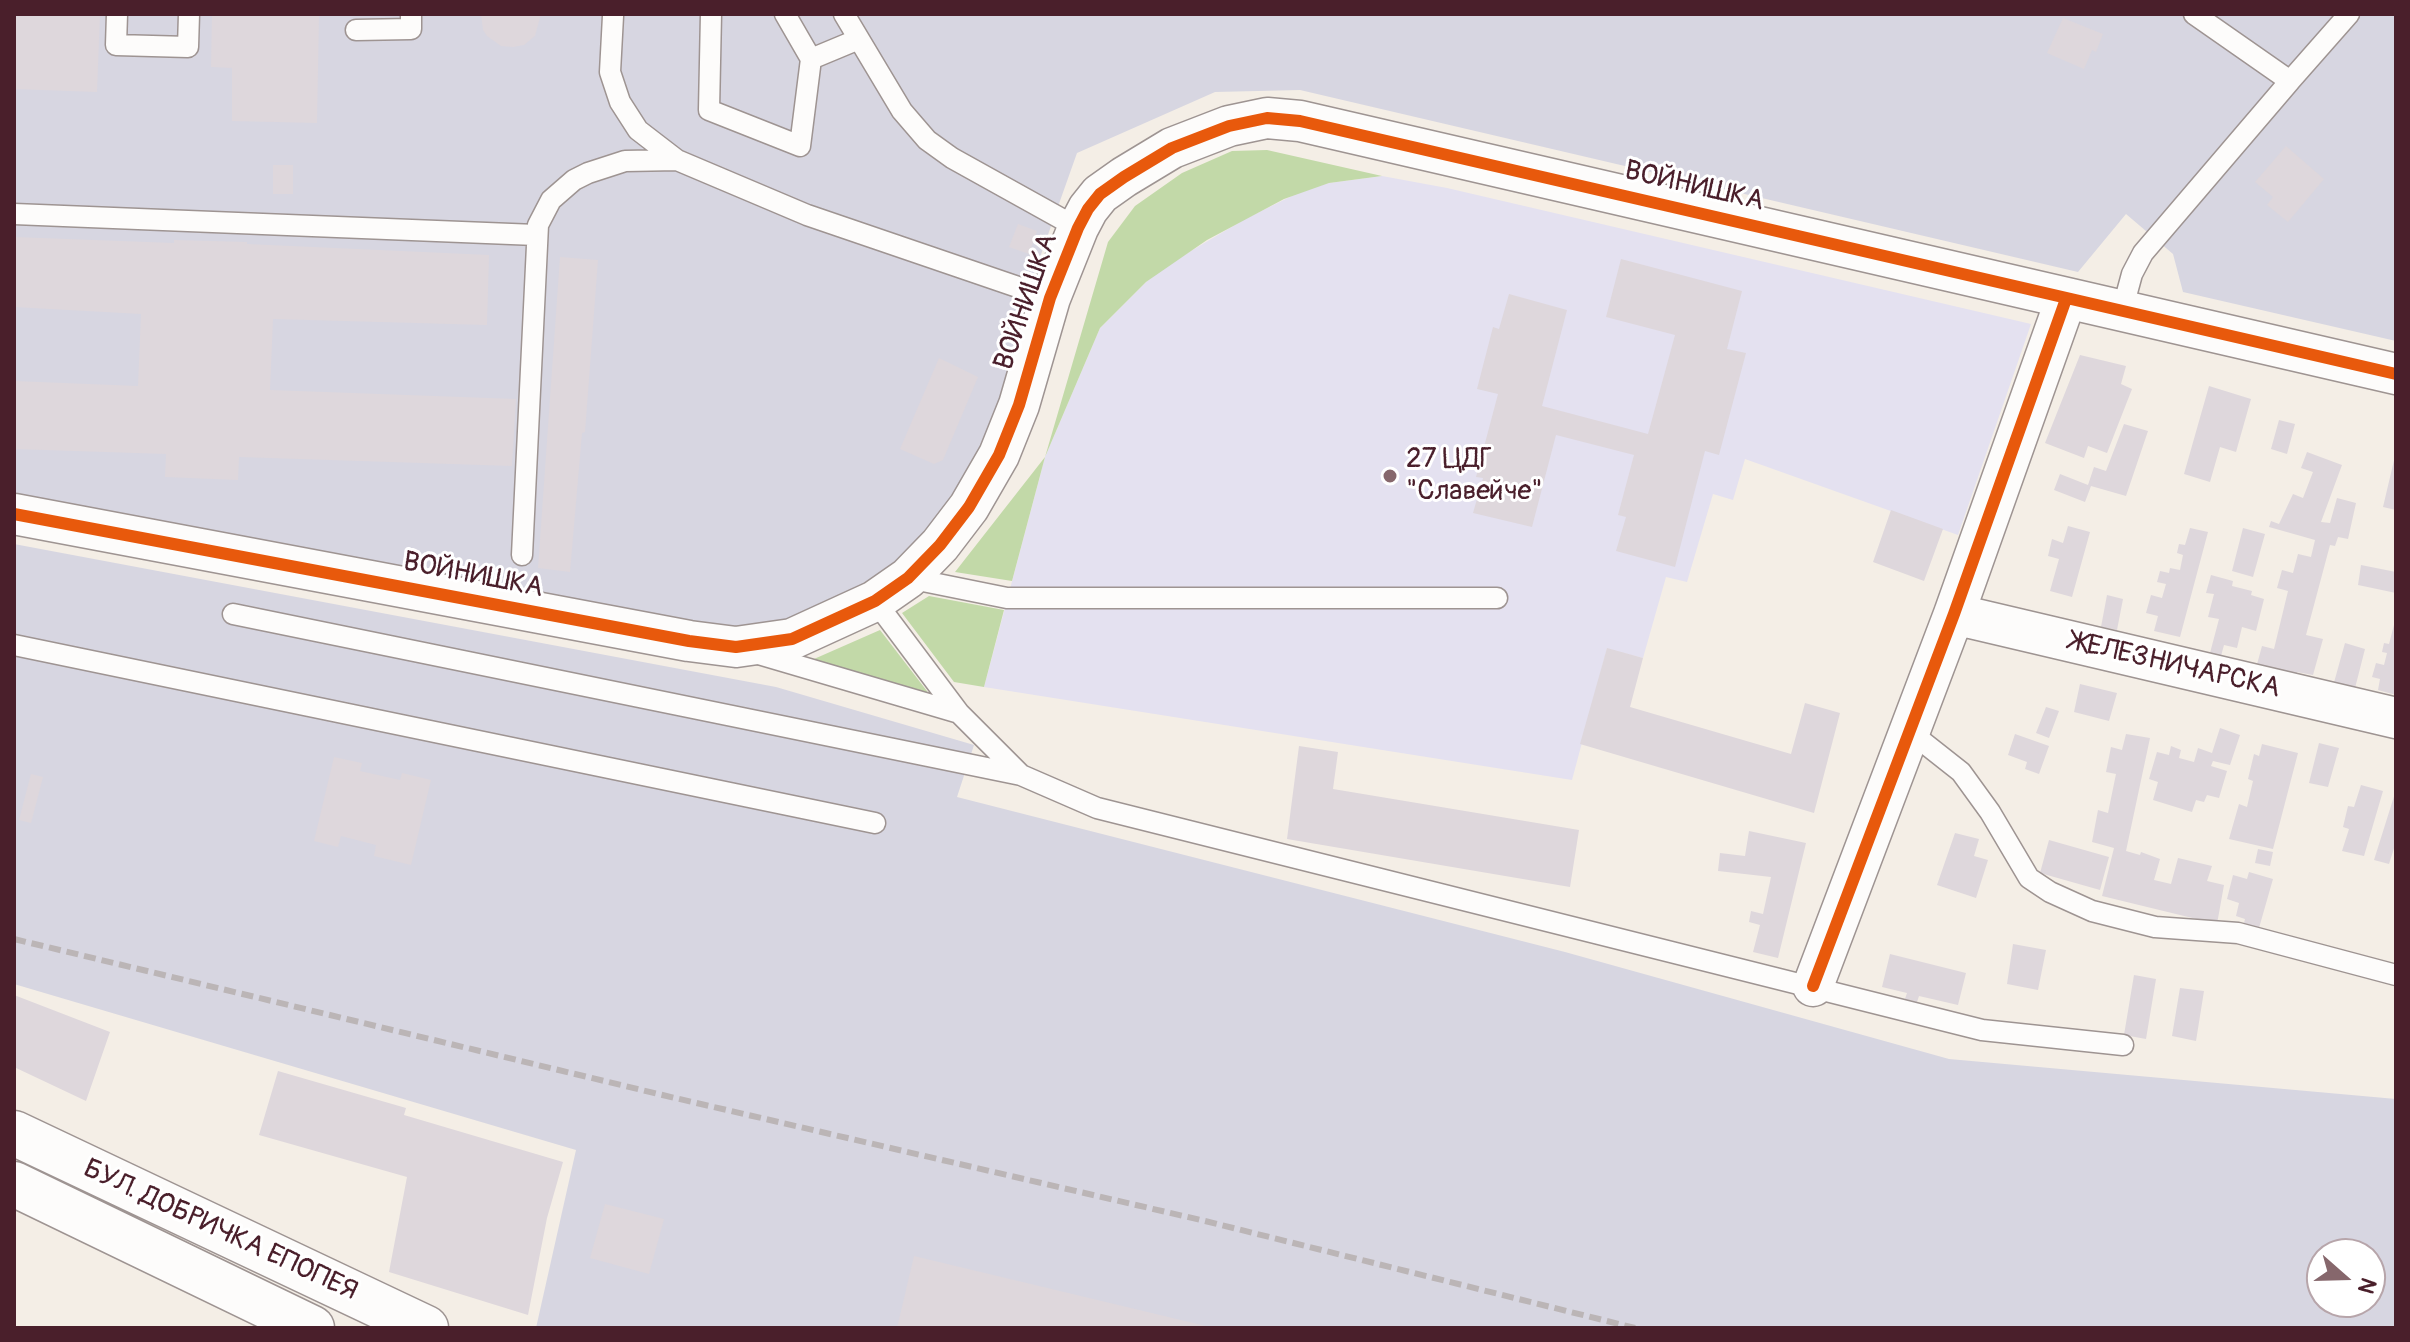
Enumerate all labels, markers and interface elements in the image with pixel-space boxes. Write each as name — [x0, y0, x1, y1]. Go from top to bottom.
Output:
street label: ВОЙНИШКА — [1621, 155, 1767, 219]
street label: ВОЙНИШКА — [988, 229, 1066, 375]
place label: 27 ЦДГ "Славейче" — [1406, 443, 1543, 509]
marker: 27 ЦДГ "Славейче" — [1381, 467, 1399, 485]
street label: ВОЙНИШКА — [400, 546, 546, 606]
street label: ЖЕЛЕЗНИЧАРСКА — [2067, 626, 2283, 706]
street label: БУЛ. ДОБРИЧКА ЕПОПЕЯ — [78, 1153, 362, 1309]
north arrow — [2306, 1238, 2386, 1318]
text: N — [2351, 1274, 2382, 1297]

